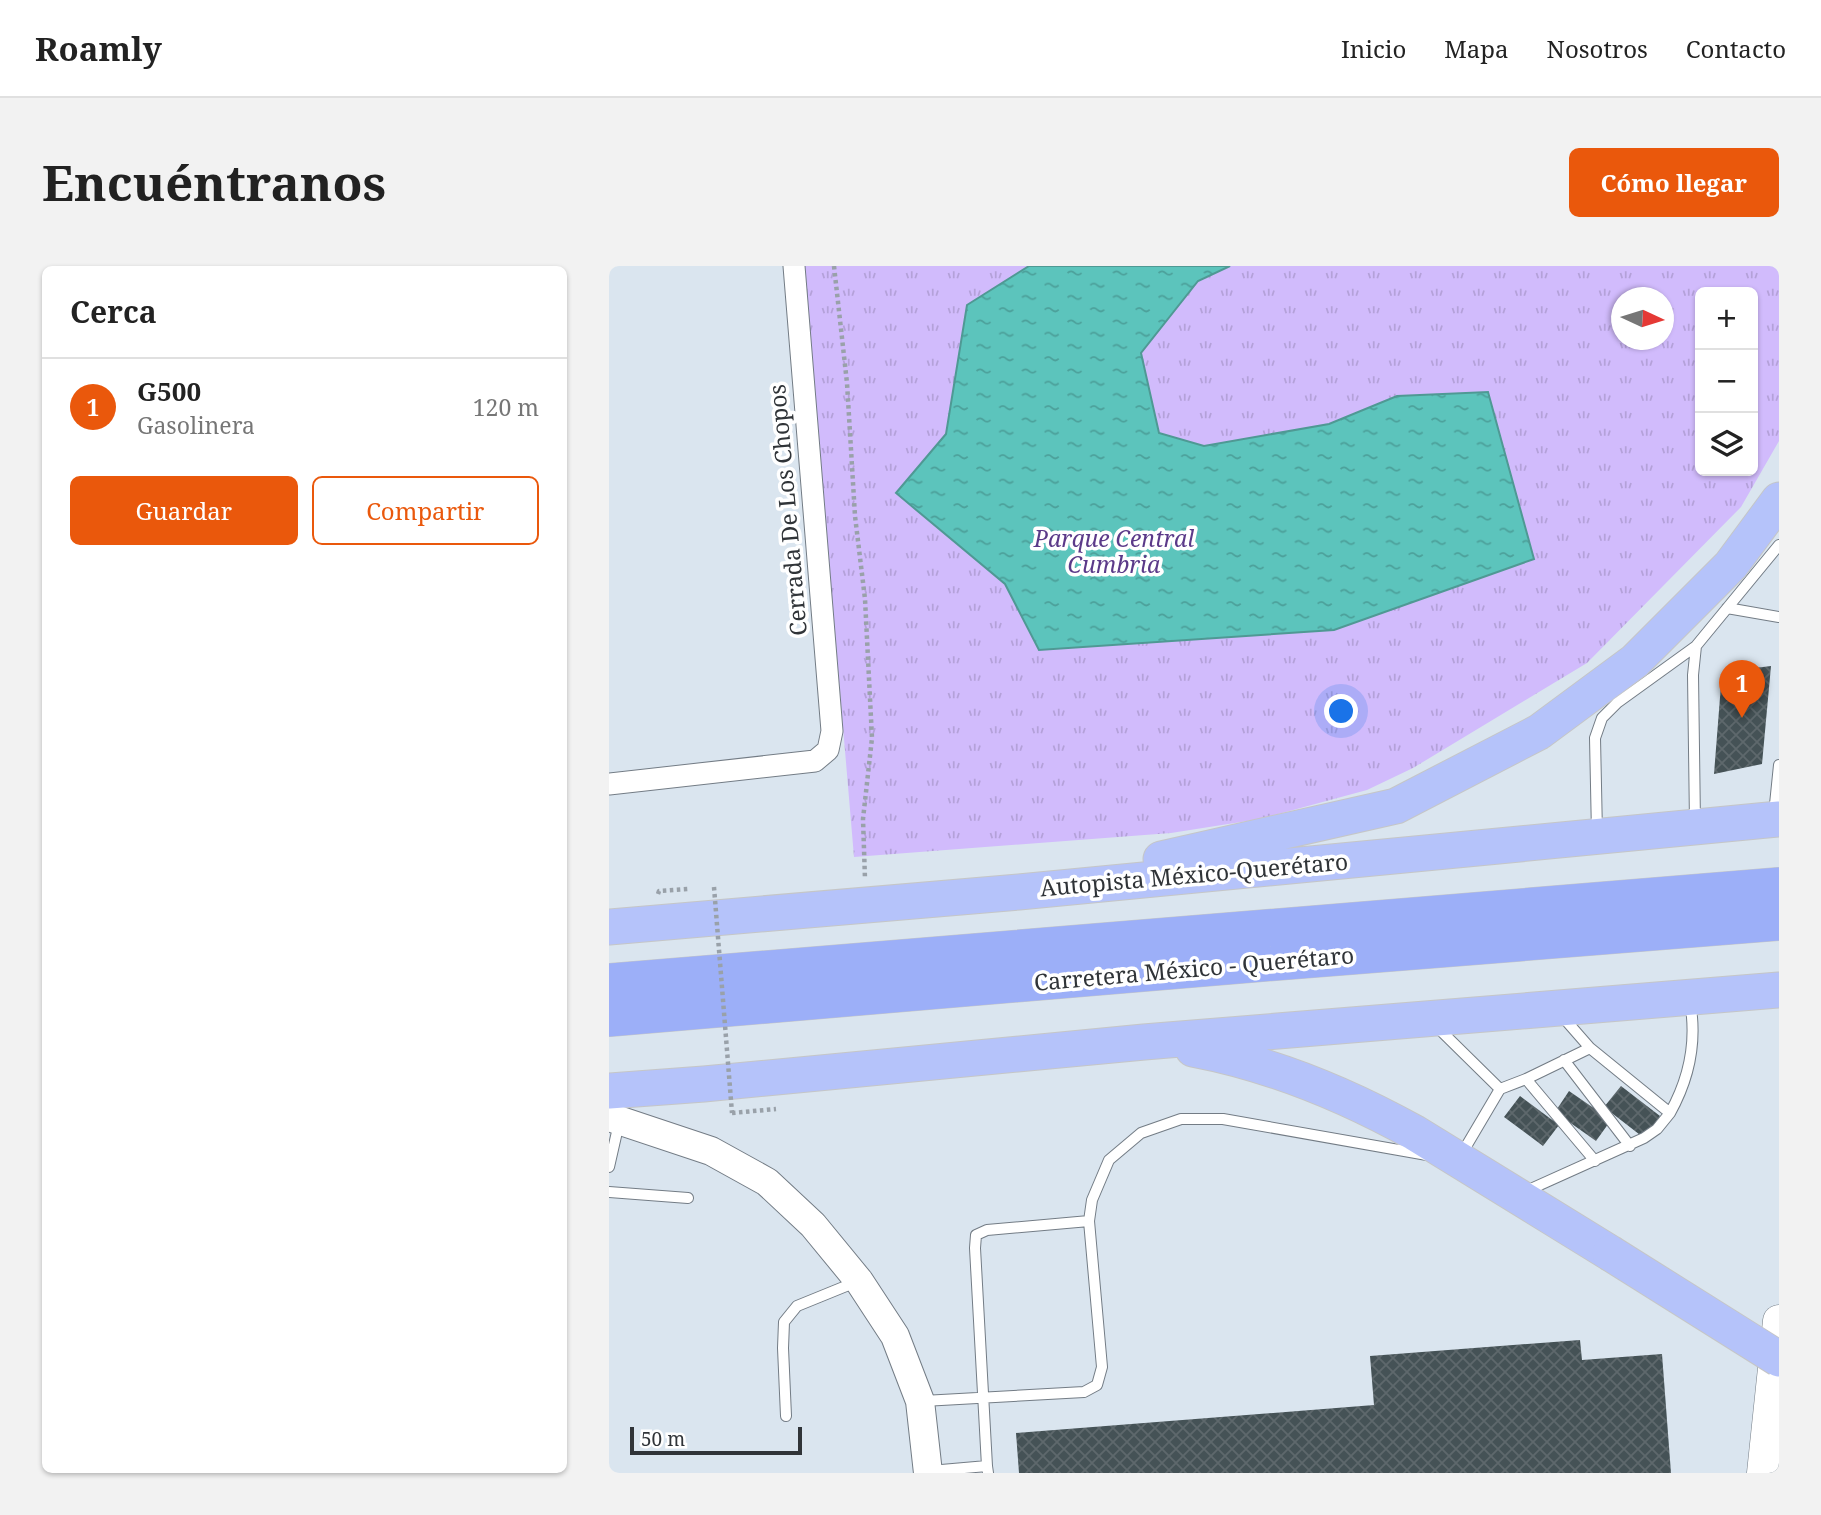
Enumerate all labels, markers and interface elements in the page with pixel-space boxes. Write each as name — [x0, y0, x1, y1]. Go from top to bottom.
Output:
text: Roamly — [35, 26, 162, 71]
text: Inicio — [1341, 32, 1406, 65]
text: Mapa — [1444, 32, 1509, 65]
text: Nosotros — [1547, 32, 1648, 65]
text: Contacto — [1686, 32, 1786, 65]
button: Cómo llegar — [1569, 148, 1779, 217]
text: Encuéntranos — [42, 149, 386, 215]
north arrow — [1611, 287, 1674, 350]
map controls — [1695, 287, 1758, 476]
button: + — [1695, 287, 1758, 350]
text: Cerca — [70, 291, 157, 332]
button: − — [1695, 350, 1758, 413]
text: G500 — [137, 373, 201, 409]
street label: Cerrada De Los Chopos — [760, 383, 814, 637]
text: 1 — [87, 391, 100, 423]
text: 120 m — [473, 391, 539, 423]
text: Gasolinera — [137, 409, 255, 441]
button: layers — [1695, 413, 1758, 476]
button: Guardar — [70, 476, 298, 545]
button: Compartir — [312, 476, 539, 545]
park label: Parque Central Cumbria — [1033, 522, 1194, 580]
pin: 1 — [1719, 660, 1765, 718]
your location — [1324, 694, 1358, 728]
street label: Autopista México-Querétaro — [1039, 845, 1349, 903]
street label: Carretera México - Querétaro — [1033, 938, 1355, 998]
scale bar — [630, 1424, 801, 1456]
text: 50 m — [641, 1426, 685, 1452]

